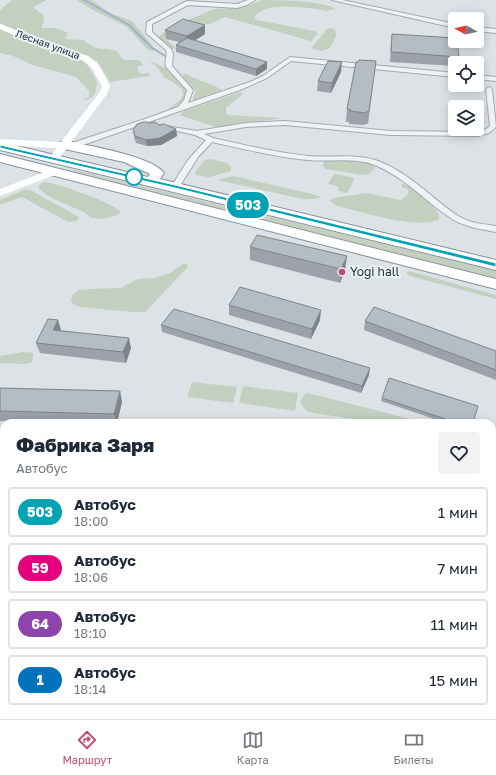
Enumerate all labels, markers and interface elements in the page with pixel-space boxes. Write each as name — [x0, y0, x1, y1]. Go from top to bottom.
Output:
north arrow — [448, 12, 484, 48]
map controls — [448, 12, 484, 136]
street label: Лесная улица — [14, 27, 82, 61]
button: locate — [448, 56, 484, 92]
button: layers — [448, 100, 484, 136]
unlabelled marker — [125, 168, 143, 186]
line badge: 503 — [225, 192, 271, 218]
text: 503 — [235, 196, 261, 213]
place label: Yogi hall — [350, 264, 400, 279]
marker: Yogi hall — [337, 267, 347, 277]
button: heart — [438, 432, 480, 474]
text: Фабрика Заря — [16, 433, 154, 456]
text: Автобус — [16, 460, 68, 476]
text: Автобус — [74, 495, 136, 513]
text: 503 — [27, 503, 53, 520]
text: 1 мин — [438, 503, 478, 521]
text: 18:00 — [74, 513, 108, 529]
text: Автобус — [74, 551, 136, 569]
text: 59 — [31, 559, 49, 576]
text: 7 мин — [437, 559, 478, 577]
text: 18:06 — [74, 569, 108, 585]
text: Автобус — [74, 607, 136, 625]
text: 64 — [31, 615, 49, 632]
text: 11 мин — [431, 615, 478, 633]
text: 18:10 — [74, 625, 107, 641]
text: Автобус — [74, 663, 136, 681]
text: 1 — [36, 671, 44, 688]
text: 15 мин — [429, 671, 478, 689]
text: 18:14 — [74, 681, 106, 697]
tab: Маршрут — [62, 729, 112, 766]
tab: Карта — [237, 729, 269, 766]
tab: Билеты — [393, 729, 434, 766]

